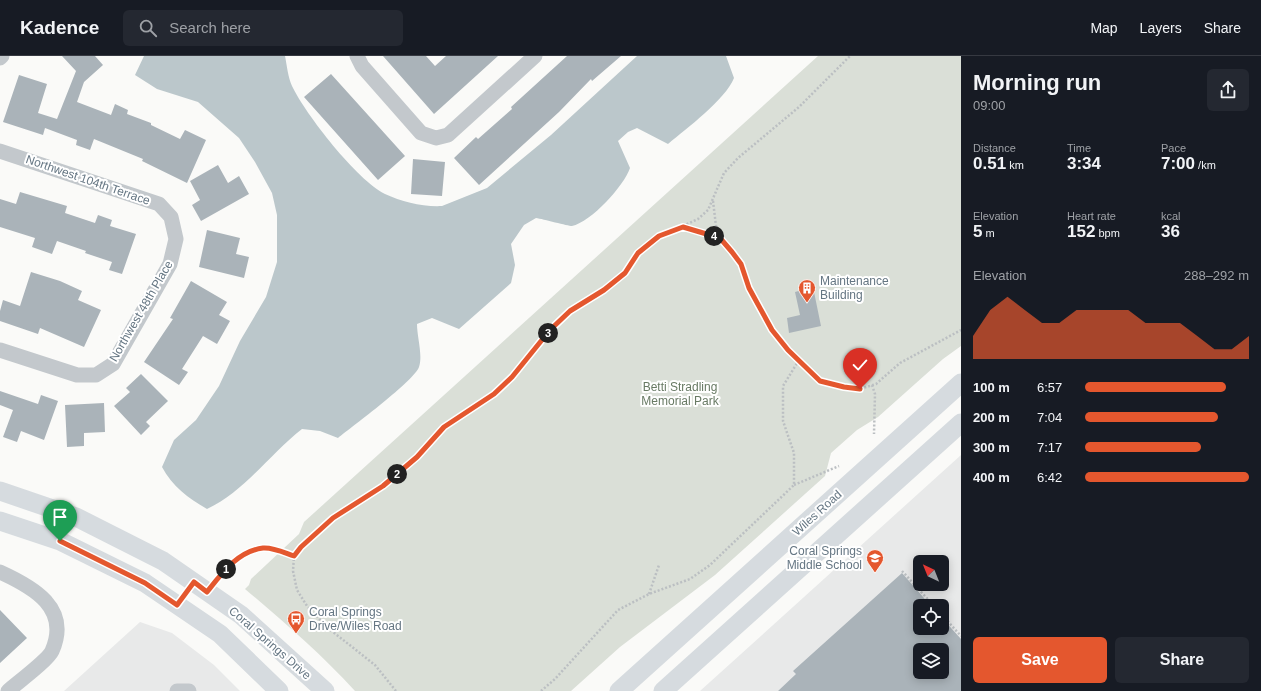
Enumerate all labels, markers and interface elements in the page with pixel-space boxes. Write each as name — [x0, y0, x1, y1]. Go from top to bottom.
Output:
search box — [123, 10, 403, 46]
text: Kadence — [20, 17, 99, 38]
icon: search — [137, 17, 159, 39]
text: Search here — [169, 19, 251, 36]
text: Map — [1090, 20, 1118, 36]
text: Layers — [1140, 20, 1182, 36]
text: Share — [1204, 20, 1241, 36]
button: share — [1207, 69, 1249, 111]
text: Morning run — [973, 70, 1101, 95]
text: 09:00 — [973, 98, 1006, 113]
text: Distance — [973, 142, 1016, 154]
text: Time — [1067, 142, 1091, 154]
text: Pace — [1161, 142, 1186, 154]
street label: Northwest 104th Terrace — [24, 152, 152, 208]
text: 0.51 — [973, 154, 1006, 173]
text: 3:34 — [1067, 154, 1101, 173]
text: 7:00 — [1161, 154, 1195, 173]
text: km — [1006, 159, 1024, 171]
text: /km — [1195, 159, 1216, 171]
text: Elevation — [973, 210, 1018, 222]
text: Heart rate — [1067, 210, 1116, 222]
text: kcal — [1161, 210, 1181, 222]
text: 5 — [973, 222, 982, 241]
text: 152 — [1067, 222, 1095, 241]
text: 36 — [1161, 222, 1180, 241]
pin: 4 — [704, 226, 724, 246]
text: m — [982, 227, 995, 239]
text: bpm — [1095, 227, 1120, 239]
text: 4 — [711, 230, 717, 242]
street label: Northwest 48th Place — [106, 258, 176, 364]
text: Elevation — [973, 268, 1026, 283]
text: 288–292 m — [1184, 268, 1249, 283]
place label: Maintenance Building — [820, 274, 889, 302]
building icon: Maintenance Building — [797, 278, 817, 303]
pin: 3 — [538, 323, 558, 343]
text: 3 — [545, 327, 551, 339]
pin — [843, 348, 877, 389]
icon: check — [849, 354, 871, 376]
park label: Betti Stradling Memorial Park — [641, 380, 720, 408]
text: 100 m — [973, 380, 1010, 395]
text: 6:57 — [1037, 380, 1062, 395]
text: 200 m — [973, 410, 1010, 425]
text: 7:04 — [1037, 410, 1062, 425]
text: 300 m — [973, 440, 1010, 455]
text: 7:17 — [1037, 440, 1062, 455]
pin: 2 — [387, 464, 407, 484]
text: 2 — [394, 468, 400, 480]
text: 400 m — [973, 470, 1010, 485]
text: 6:42 — [1037, 470, 1062, 485]
street label: Wiles Road — [790, 487, 844, 539]
pin — [43, 500, 77, 541]
icon: arrive — [49, 506, 71, 528]
place label: Coral Springs Middle School — [787, 544, 862, 572]
school or university icon: Coral Springs Middle School — [865, 548, 885, 573]
north arrow — [913, 555, 949, 591]
map controls — [913, 555, 949, 679]
pin: 1 — [216, 559, 236, 579]
text: 1 — [223, 563, 229, 575]
button: locate — [913, 599, 949, 635]
street label: Coral Springs Drive — [226, 604, 314, 683]
place label: Coral Springs Drive/Wiles Road — [309, 605, 402, 633]
bus stop icon: Coral Springs Drive/Wiles Road — [286, 609, 306, 634]
button: Save — [973, 637, 1107, 683]
button: Share — [1115, 637, 1249, 683]
button: layers — [913, 643, 949, 679]

